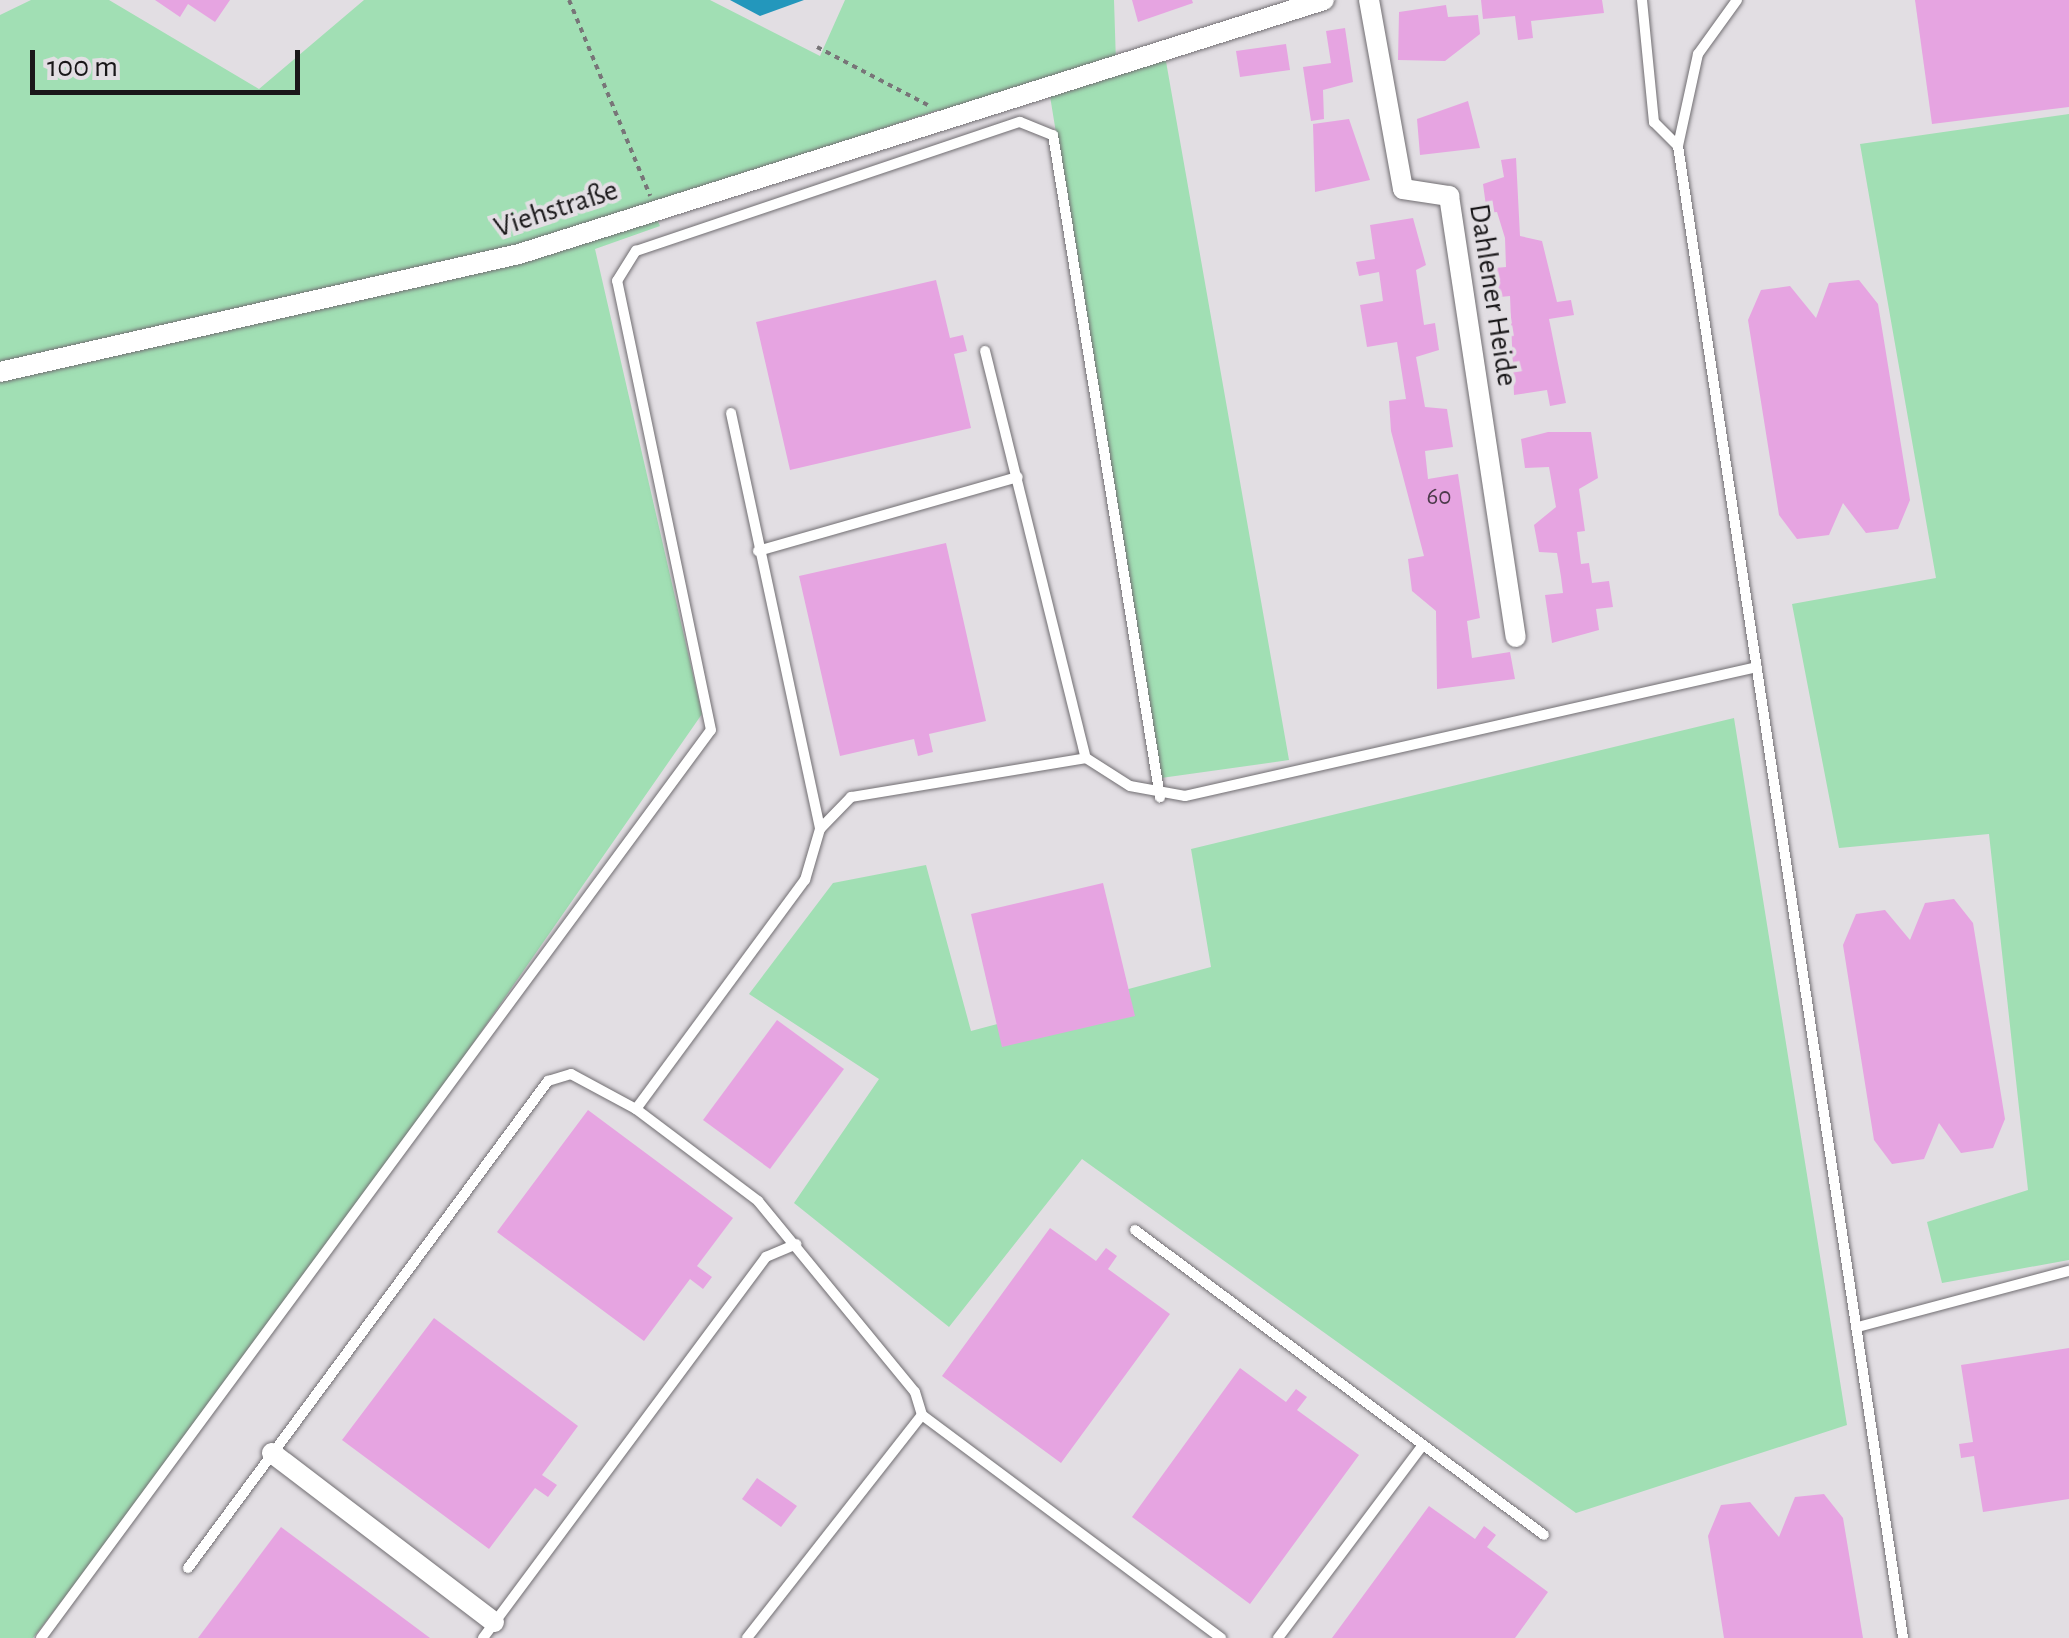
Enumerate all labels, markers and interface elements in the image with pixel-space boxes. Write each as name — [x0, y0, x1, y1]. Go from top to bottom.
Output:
scale bar — [35, 30, 305, 92]
text: 100 m — [47, 52, 118, 82]
street label: Viehstraße — [490, 172, 622, 246]
street label: Dahlener Heide — [1461, 201, 1525, 389]
house number: 60 — [1427, 482, 1451, 512]

